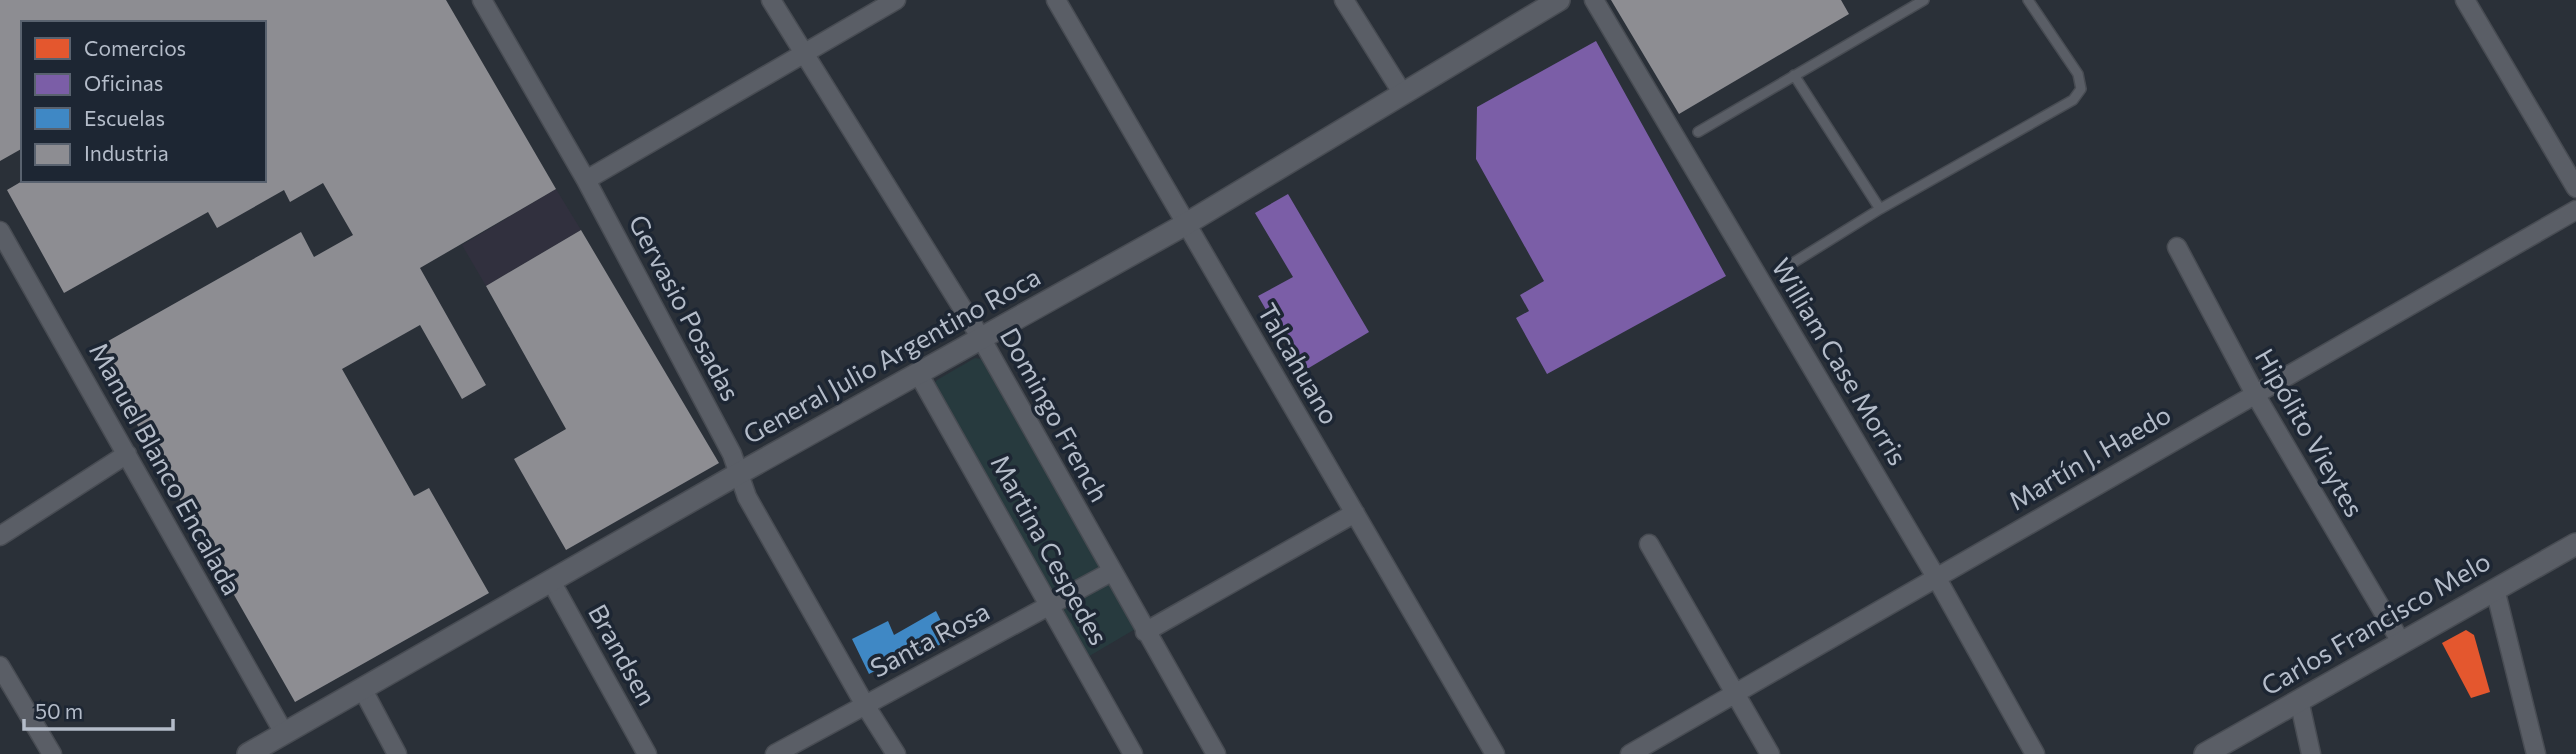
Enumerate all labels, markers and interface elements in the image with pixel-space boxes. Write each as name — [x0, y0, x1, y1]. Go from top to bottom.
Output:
legend — [21, 21, 266, 182]
text: Comercios — [84, 35, 186, 60]
text: Oficinas — [84, 70, 163, 95]
text: Escuelas — [84, 105, 165, 130]
text: Industria — [84, 140, 169, 165]
street label: Gervasio Posadas — [623, 209, 747, 405]
street label: William Case Morris — [1766, 252, 1914, 470]
street label: General Julio Argentino Roca — [737, 260, 1045, 449]
street label: Talcahuano — [1252, 297, 1346, 429]
street label: Domingo French — [995, 322, 1116, 507]
street label: Manuel Blanco Encalada — [84, 337, 249, 600]
street label: Hipólito Vieytes — [2250, 343, 2371, 522]
street label: Martín J. Haedo — [2003, 398, 2176, 516]
street label: Martina Cespedes — [985, 449, 1115, 650]
street label: Carlos Francisco Melo — [2255, 545, 2495, 701]
street label: Santa Rosa — [865, 594, 994, 683]
street label: Brandsen — [583, 598, 664, 710]
scale bar — [24, 688, 173, 732]
text: 50 m — [35, 698, 83, 723]

